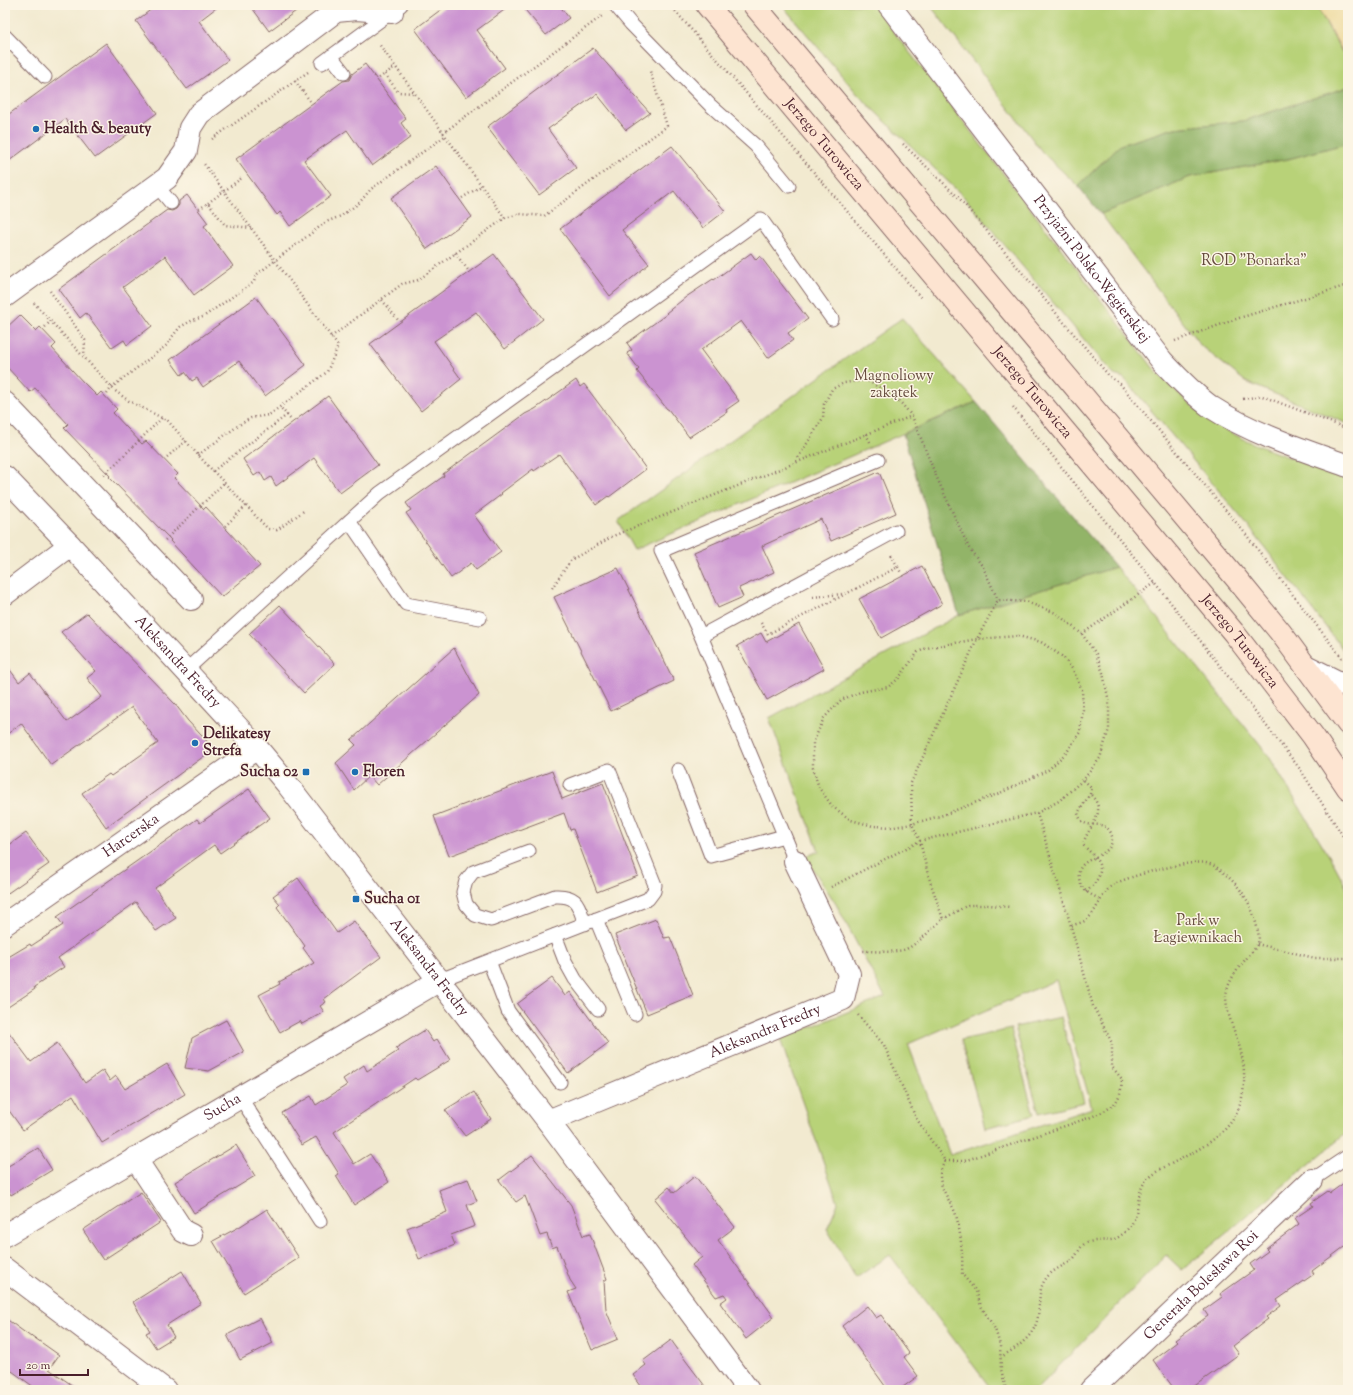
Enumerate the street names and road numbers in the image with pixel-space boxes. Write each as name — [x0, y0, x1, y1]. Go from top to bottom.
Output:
street label: Jerzego Turowicza — [779, 93, 869, 195]
street label: Przyjaźni Polsko-Węgierskiej — [1028, 191, 1155, 348]
street label: Jerzego Turowicza — [987, 341, 1077, 443]
street label: Jerzego Turowicza — [1195, 589, 1283, 693]
street label: Aleksandra Fredry — [130, 611, 226, 713]
street label: Harcerska — [99, 809, 164, 863]
street label: Aleksandra Fredry — [384, 914, 474, 1021]
street label: Aleksandra Fredry — [706, 999, 825, 1064]
street label: Sucha — [200, 1088, 245, 1127]
street label: Generała Bolesława Roi — [1139, 1226, 1263, 1345]

